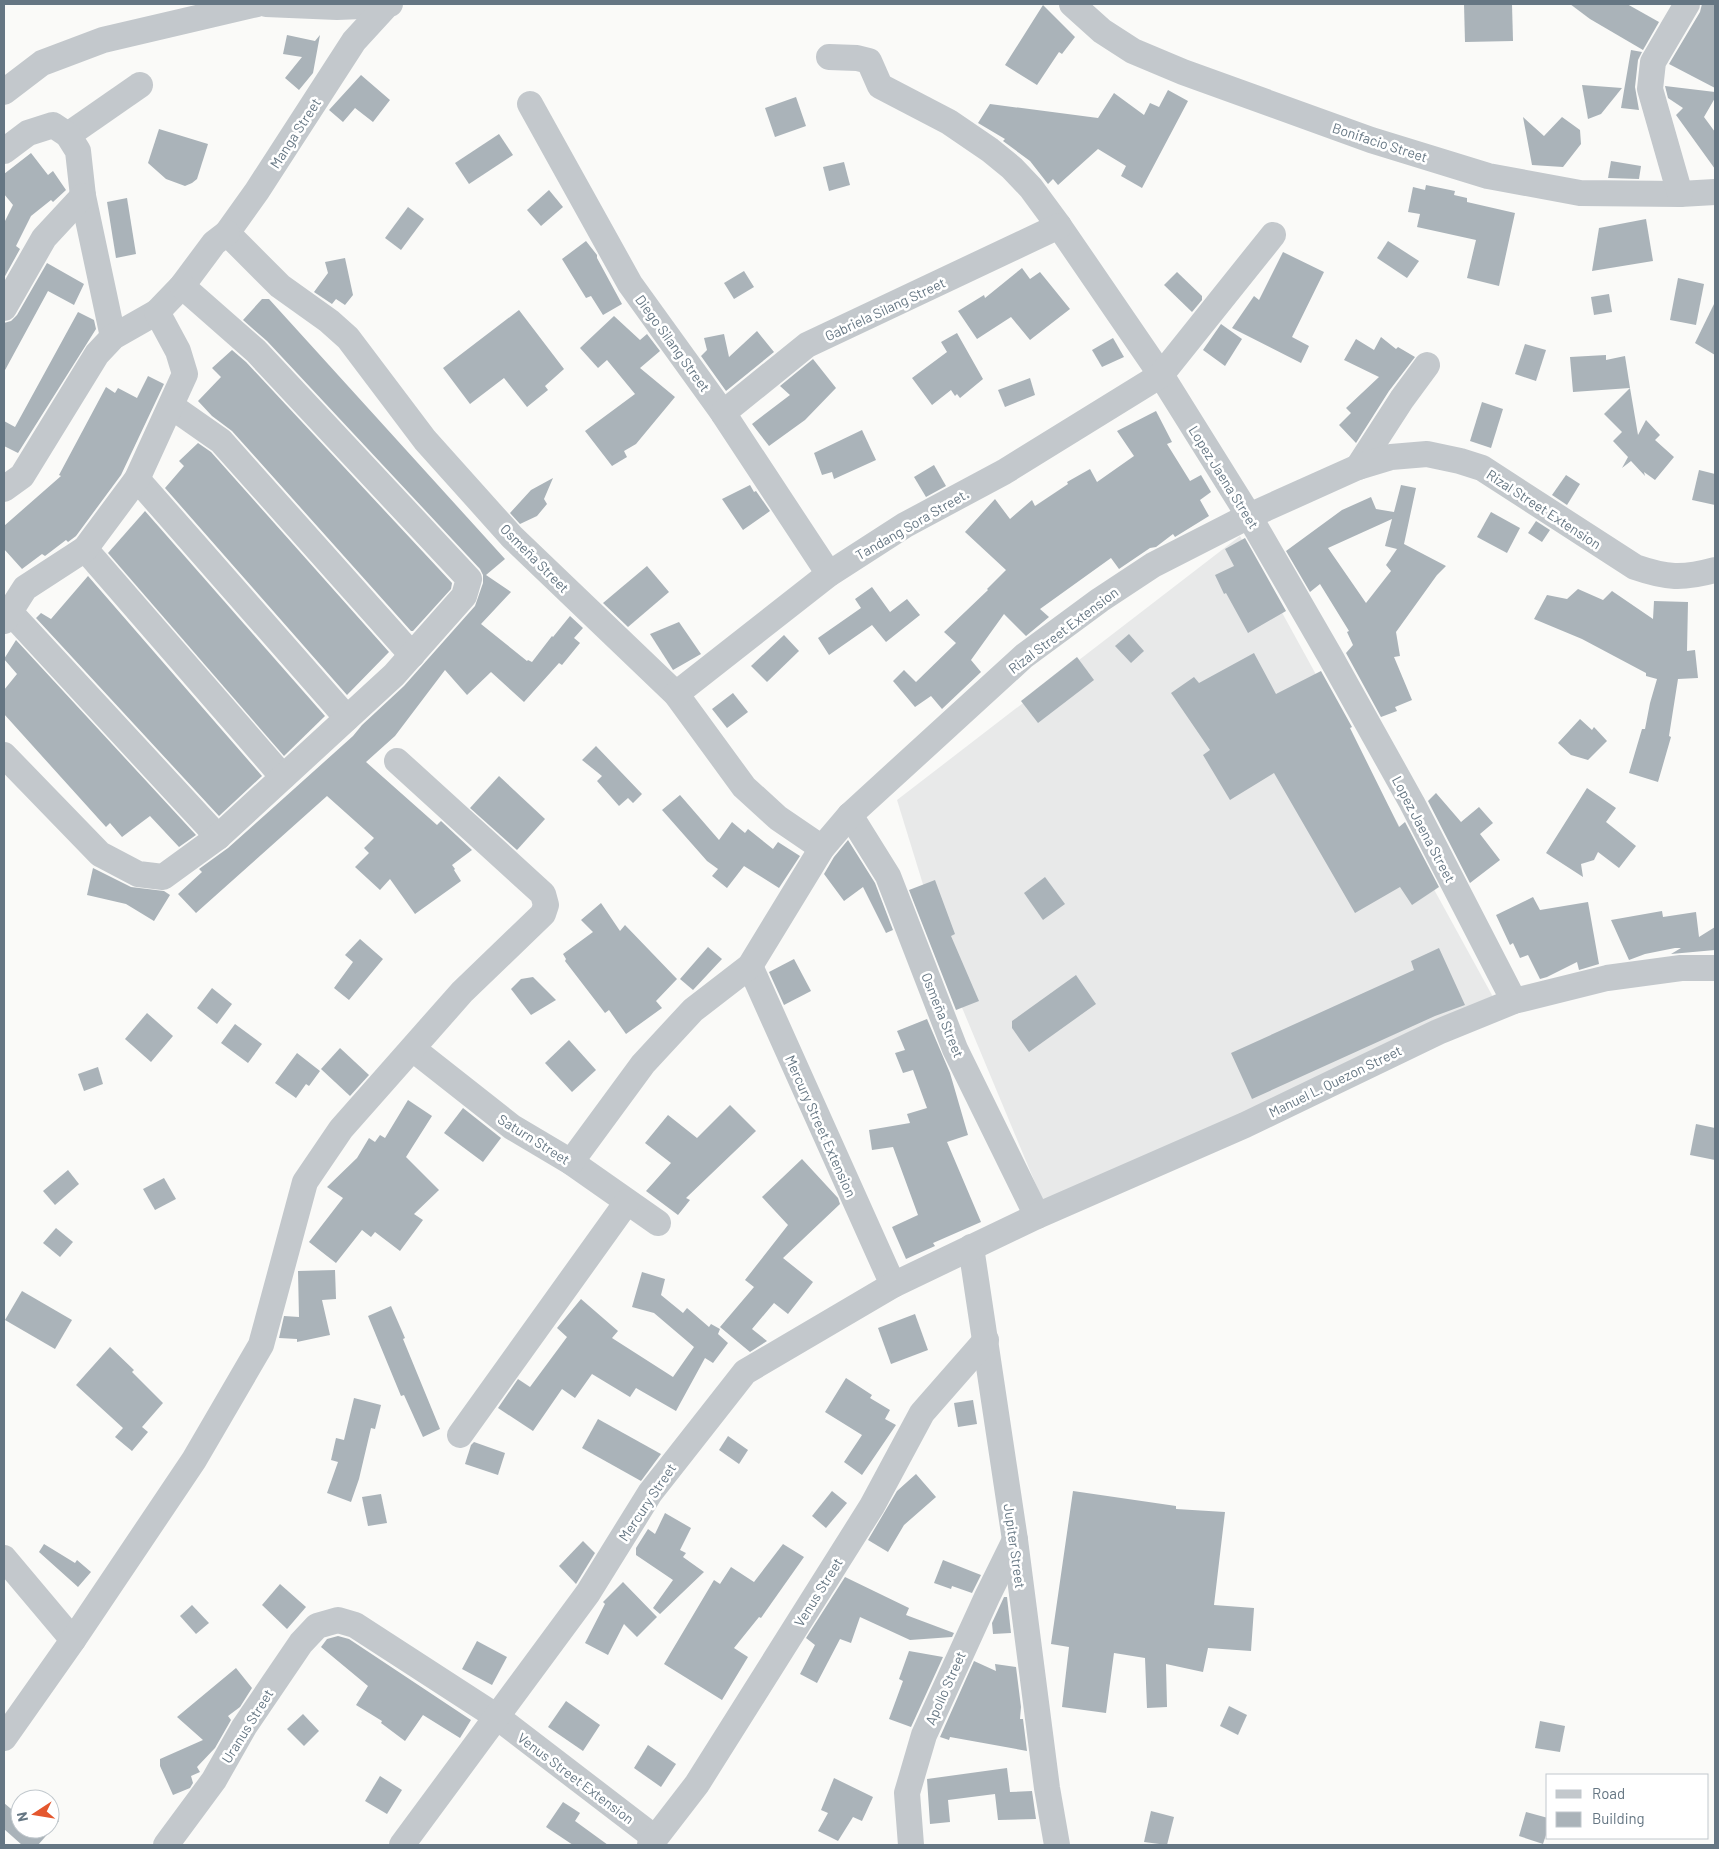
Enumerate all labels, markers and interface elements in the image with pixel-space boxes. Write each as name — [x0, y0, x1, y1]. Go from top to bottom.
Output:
street label: Manga Street — [266, 95, 324, 171]
street label: Bonifacio Street — [1330, 119, 1430, 165]
street label: Gabriela Silang Street — [822, 274, 948, 344]
street label: Diego Silang Street — [632, 291, 714, 395]
street label: Lopez Jaena Street — [1185, 422, 1263, 532]
street label: Rizal Street Extension — [1484, 466, 1604, 552]
street label: Tandang Sora Street. — [852, 485, 972, 563]
street label: Osmeña Street — [497, 520, 573, 596]
street label: Rizal Street Extension — [1005, 583, 1121, 677]
street label: Lopez Jaena Street — [1389, 773, 1459, 885]
street label: Osmeña Street — [918, 970, 968, 1060]
street label: Manuel L. Quezon Street — [1266, 1041, 1404, 1121]
street label: Mercury Street Extension — [782, 1052, 860, 1200]
street label: Saturn Street — [495, 1110, 573, 1168]
street label: Mercury Street — [615, 1460, 679, 1544]
street label: Jupiter Street — [1001, 1503, 1029, 1589]
street label: Venus Street — [790, 1554, 846, 1630]
street label: Apollo Street — [921, 1649, 969, 1727]
street label: Uranus Street — [218, 1686, 276, 1766]
street label: Venus Street Extension — [515, 1729, 637, 1827]
legend — [1546, 1774, 1709, 1839]
text: Road — [1592, 1784, 1625, 1802]
north arrow — [10, 1789, 60, 1839]
text: Building — [1592, 1809, 1645, 1827]
text: N — [13, 1810, 31, 1823]

